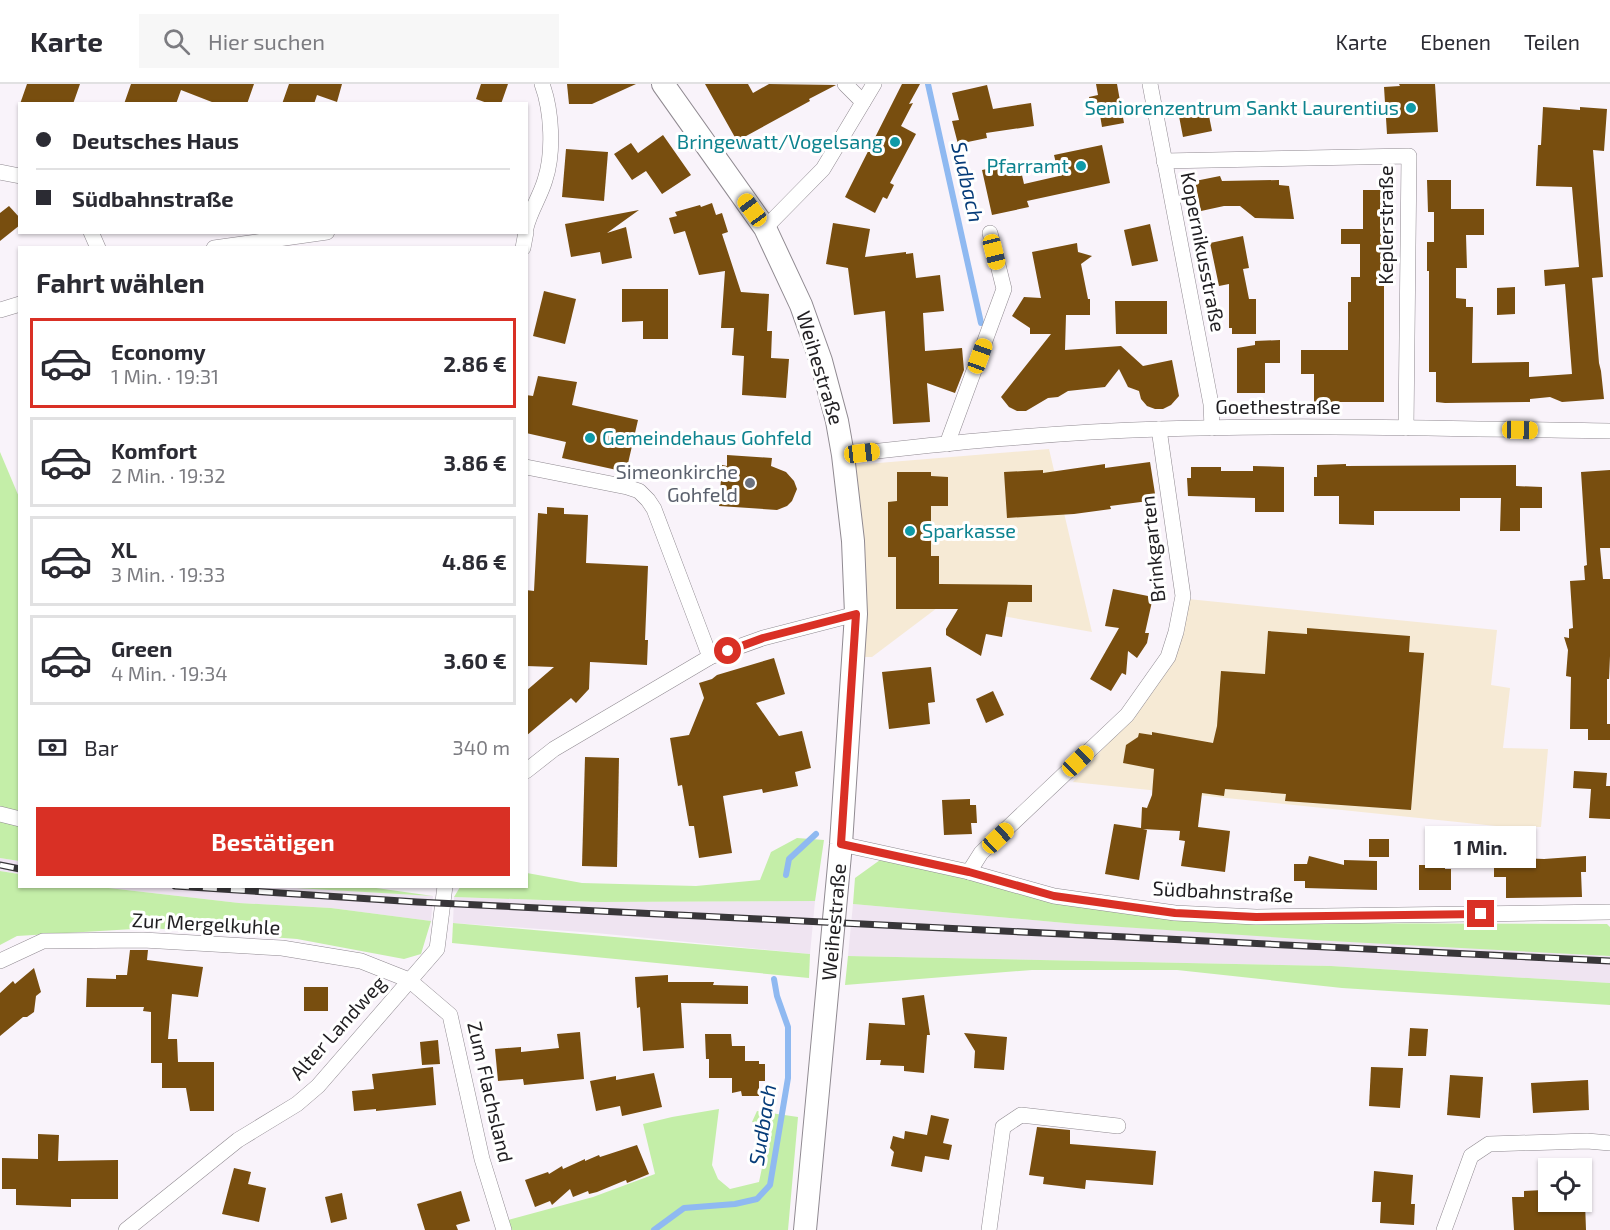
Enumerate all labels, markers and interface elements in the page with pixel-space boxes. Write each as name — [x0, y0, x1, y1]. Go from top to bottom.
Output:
search box — [139, 14, 559, 68]
text: Karte — [30, 24, 103, 58]
icon: search — [160, 25, 193, 58]
text: Hier suchen — [208, 28, 325, 54]
text: Karte — [1336, 29, 1387, 54]
text: Ebenen — [1420, 29, 1491, 54]
text: Teilen — [1524, 29, 1580, 54]
place label: Seniorenzentrum Sankt Laurentius — [1084, 95, 1399, 119]
marker: Seniorenzentrum Sankt Laurentius — [1404, 101, 1418, 115]
text: Deutsches Haus — [72, 127, 239, 153]
place label: Bringewatt/Vogelsang — [677, 129, 883, 153]
marker: Bringewatt/Vogelsang — [888, 135, 902, 149]
water label: Sudbach — [947, 139, 990, 224]
place label: Pfarramt — [986, 153, 1069, 177]
marker: Pfarramt — [1074, 159, 1088, 173]
street label: Keplerstraße — [1373, 165, 1397, 285]
street label: Kopernikusstraße — [1177, 170, 1231, 334]
text: Südbahnstraße — [72, 185, 234, 211]
car — [734, 190, 770, 230]
car — [981, 232, 1007, 272]
text: Fahrt wählen — [36, 266, 205, 298]
street label: Weihestraße — [792, 308, 850, 427]
icon: car — [39, 336, 93, 390]
car — [965, 336, 995, 376]
text: Economy — [111, 338, 206, 364]
text: 2.86 € — [443, 350, 507, 376]
text: 1 Min. · 19:31 — [111, 364, 219, 388]
street label: Goethestraße — [1215, 394, 1341, 418]
car — [1502, 421, 1538, 439]
place label: Gemeindehaus Gohfeld — [602, 425, 812, 449]
marker: Gemeindehaus Gohfeld — [583, 431, 597, 445]
icon: car — [39, 435, 93, 489]
text: Komfort — [111, 437, 197, 463]
car — [843, 442, 881, 464]
text: 3.86 € — [444, 449, 507, 475]
place label: Simeonkirche Gohfeld — [616, 459, 738, 506]
text: 2 Min. · 19:32 — [111, 463, 226, 487]
marker: Simeonkirche Gohfeld — [743, 476, 757, 490]
street label: Brinkgarten — [1134, 495, 1170, 604]
place label: Sparkasse — [922, 518, 1016, 542]
marker: Sparkasse — [903, 524, 917, 538]
icon: car — [39, 534, 93, 588]
text: XL — [111, 536, 137, 562]
text: 4.86 € — [442, 548, 507, 574]
text: 3 Min. · 19:33 — [111, 562, 225, 586]
icon: car — [39, 633, 93, 687]
text: Green — [111, 635, 173, 661]
route start — [714, 637, 741, 664]
text: 3.60 € — [443, 647, 507, 673]
text: 4 Min. · 19:34 — [111, 661, 228, 685]
icon: cash — [36, 731, 69, 764]
text: Bar — [84, 734, 119, 760]
text: 340 m — [453, 735, 510, 759]
car — [1059, 742, 1097, 780]
button: Bestätigen — [36, 807, 510, 876]
car — [979, 819, 1017, 857]
callout: 1 Min. — [1426, 827, 1537, 869]
text: 1 Min. — [1454, 835, 1507, 859]
street label: Weihestraße — [816, 862, 850, 982]
street label: Südbahnstraße — [1152, 875, 1294, 907]
route end — [1467, 900, 1494, 927]
street label: Zur Mergelkuhle — [131, 907, 281, 939]
street label: Alter Landweg — [284, 971, 390, 1084]
street label: Zum Flachsland — [463, 1019, 519, 1165]
water label: Sudbach — [743, 1082, 780, 1167]
map controls — [1538, 1158, 1592, 1212]
button: locate — [1538, 1158, 1592, 1212]

